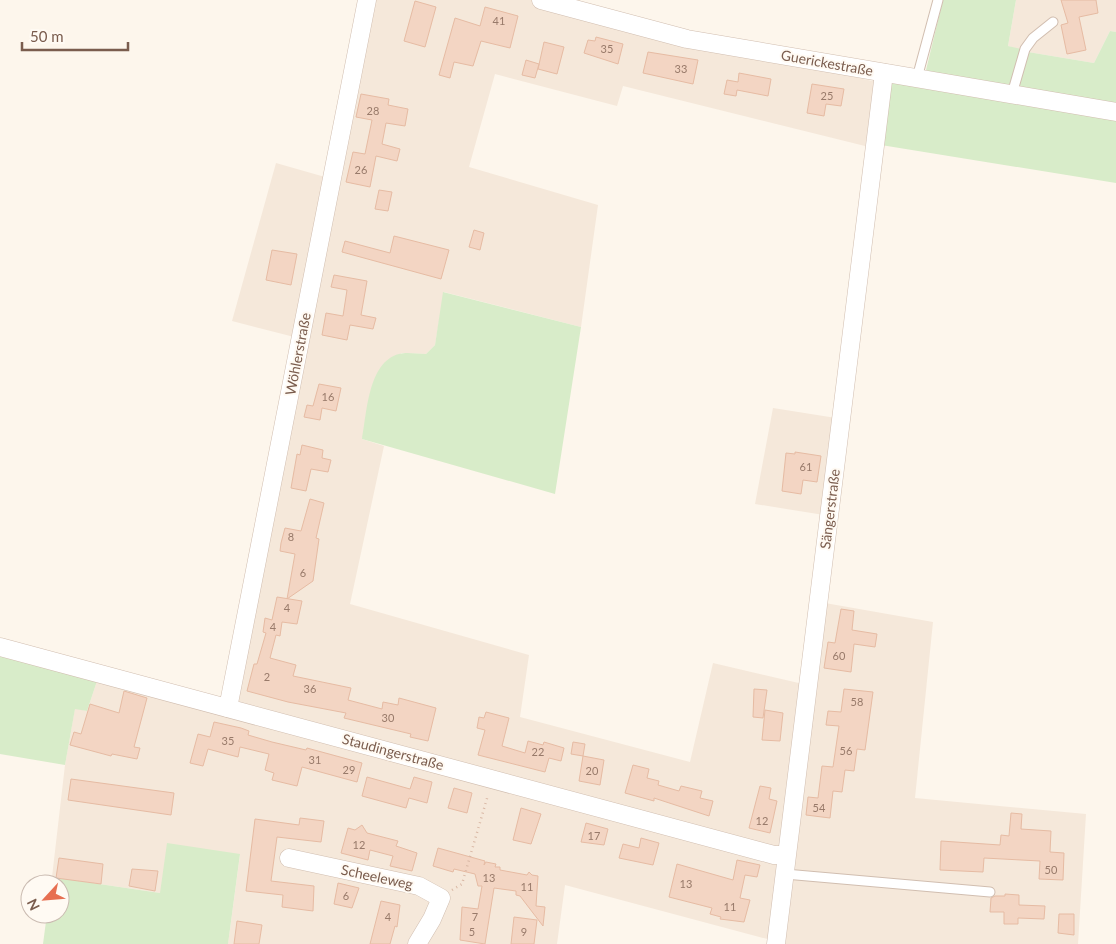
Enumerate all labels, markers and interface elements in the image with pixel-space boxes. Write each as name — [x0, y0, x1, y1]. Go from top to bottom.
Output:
house number: 41 — [493, 14, 505, 27]
scale bar — [22, 20, 129, 52]
text: 50 m — [30, 27, 64, 45]
house number: 35 — [601, 42, 613, 55]
street label: Guerickestraße — [780, 46, 874, 79]
house number: 33 — [675, 62, 687, 75]
house number: 25 — [821, 89, 833, 102]
house number: 28 — [367, 104, 379, 117]
house number: 26 — [355, 163, 367, 176]
street label: Wöhlerstraße — [281, 311, 314, 397]
house number: 16 — [322, 390, 334, 403]
house number: 61 — [800, 460, 812, 473]
street label: Sängerstraße — [816, 468, 843, 550]
house number: 8 — [288, 530, 294, 543]
house number: 6 — [300, 566, 306, 579]
house number: 4 — [284, 601, 291, 614]
house number: 4 — [270, 620, 277, 633]
house number: 60 — [833, 649, 846, 662]
house number: 2 — [264, 670, 270, 683]
house number: 36 — [304, 682, 316, 695]
house number: 58 — [851, 695, 863, 708]
house number: 30 — [382, 711, 395, 724]
street label: Staudingerstraße — [341, 730, 446, 773]
house number: 35 — [222, 734, 234, 747]
house number: 56 — [840, 744, 852, 757]
house number: 22 — [532, 745, 544, 758]
house number: 31 — [309, 753, 321, 766]
house number: 29 — [343, 763, 355, 776]
house number: 20 — [586, 764, 599, 777]
house number: 54 — [813, 801, 826, 814]
house number: 12 — [756, 814, 768, 827]
house number: 17 — [588, 829, 600, 842]
house number: 12 — [353, 838, 365, 851]
street label: Scheeleweg — [340, 861, 415, 892]
house number: 50 — [1045, 863, 1058, 876]
house number: 13 — [483, 871, 495, 884]
north arrow — [20, 874, 70, 924]
house number: 13 — [680, 877, 692, 890]
house number: 11 — [521, 880, 533, 893]
house number: 6 — [343, 889, 349, 902]
text: N — [23, 896, 43, 913]
house number: 11 — [724, 900, 736, 913]
house number: 4 — [385, 910, 392, 923]
house number: 7 — [472, 910, 478, 923]
house number: 5 — [469, 925, 475, 938]
house number: 9 — [521, 925, 527, 938]

